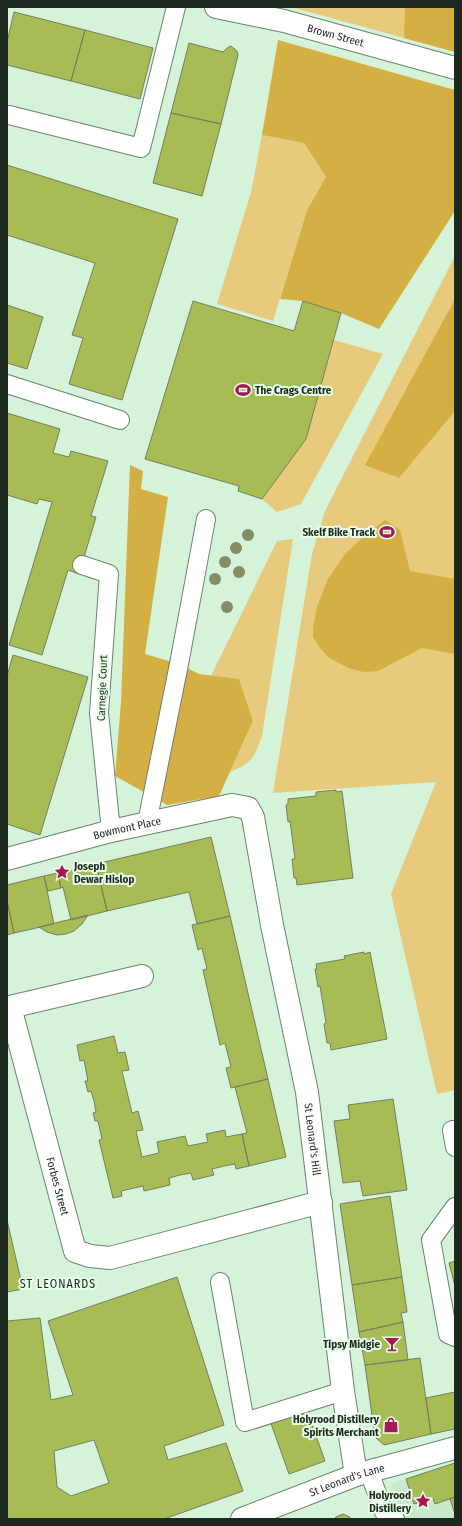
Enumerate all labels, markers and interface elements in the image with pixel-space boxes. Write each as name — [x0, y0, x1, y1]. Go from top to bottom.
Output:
street label: Brown Street — [306, 22, 366, 50]
sports icon: The Crags Centre — [234, 381, 252, 399]
place label: The Crags Centre — [255, 384, 332, 397]
sports icon: Skelf Bike Track — [378, 523, 396, 541]
place label: Skelf Bike Track — [302, 526, 375, 539]
street label: Carnegie Court — [95, 654, 110, 721]
street label: Bowmont Place — [92, 814, 162, 843]
place label: Joseph Dewar Hislop — [73, 860, 134, 886]
place icon: Joseph Dewar Hislop — [53, 863, 71, 881]
street label: St Leonard's Hill — [301, 1102, 323, 1176]
street label: Forbes Street — [43, 1156, 71, 1217]
district label: ST LEONARDS — [20, 1277, 96, 1291]
bar icon: Tipsy Midgie — [383, 1335, 401, 1353]
place label: Tipsy Midgie — [323, 1338, 380, 1351]
place label: Holyrood Distillery Spirits Merchant — [293, 1413, 380, 1439]
shop icon: Holyrood Distillery Spirits Merchant — [382, 1416, 400, 1434]
street label: St Leonard's Lane — [307, 1461, 386, 1499]
place label: Holyrood Distillery — [369, 1489, 412, 1515]
place icon: Holyrood Distillery — [414, 1492, 432, 1510]

